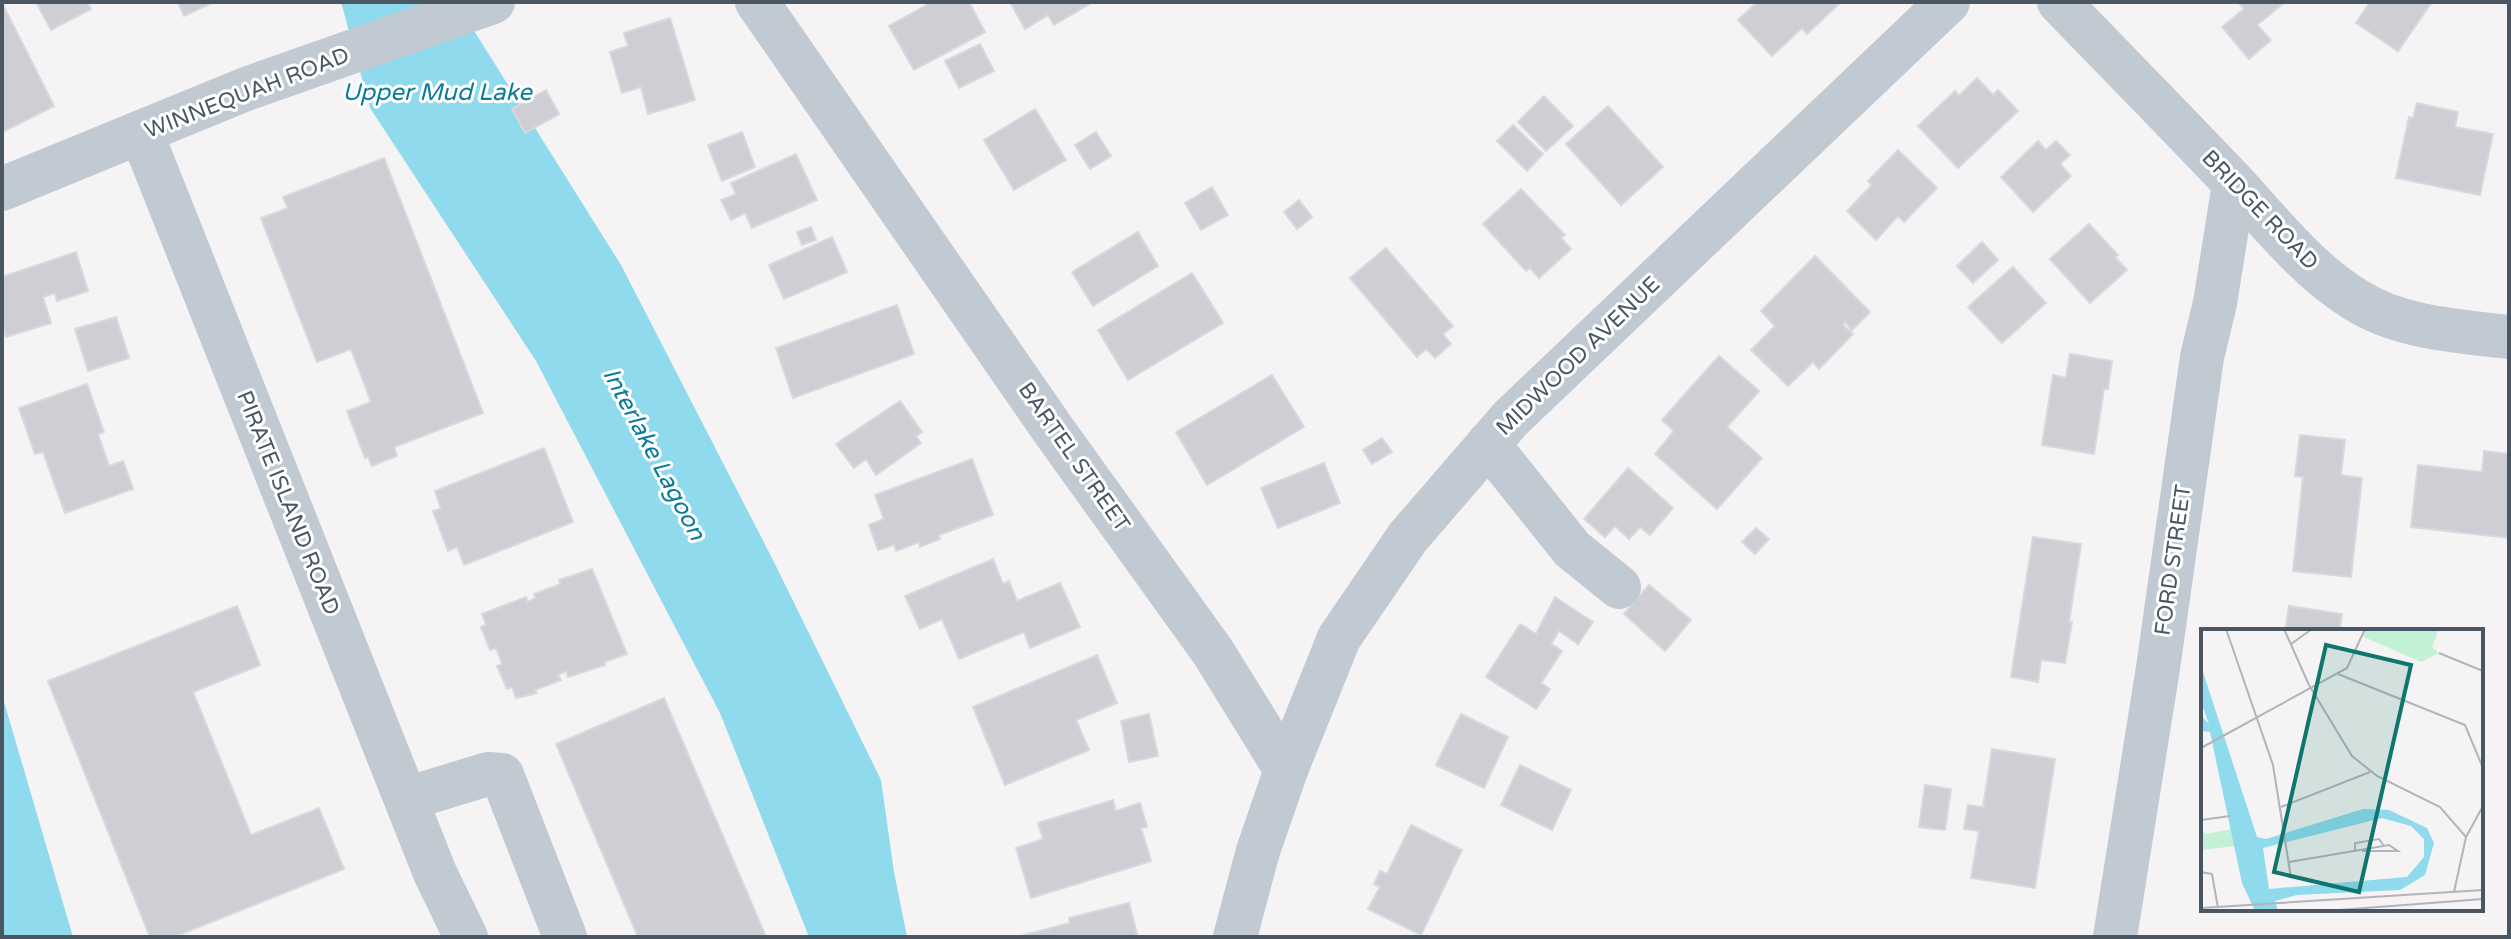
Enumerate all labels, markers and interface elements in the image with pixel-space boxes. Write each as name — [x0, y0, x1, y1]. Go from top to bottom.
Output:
street label: WINNEQUAH ROAD — [141, 42, 353, 144]
water label: Upper Mud Lake — [342, 78, 533, 107]
street label: BRIDGE ROAD — [2196, 145, 2324, 275]
street label: MIDWOOD AVENUE — [1491, 271, 1665, 441]
water label: Interlake Lagoon — [596, 363, 712, 546]
street label: BARTEL STREET — [1013, 377, 1136, 537]
street label: PIRATE ISLAND ROAD — [231, 387, 345, 619]
street label: FORD STREET — [2150, 482, 2197, 637]
inset map — [2201, 629, 2483, 911]

